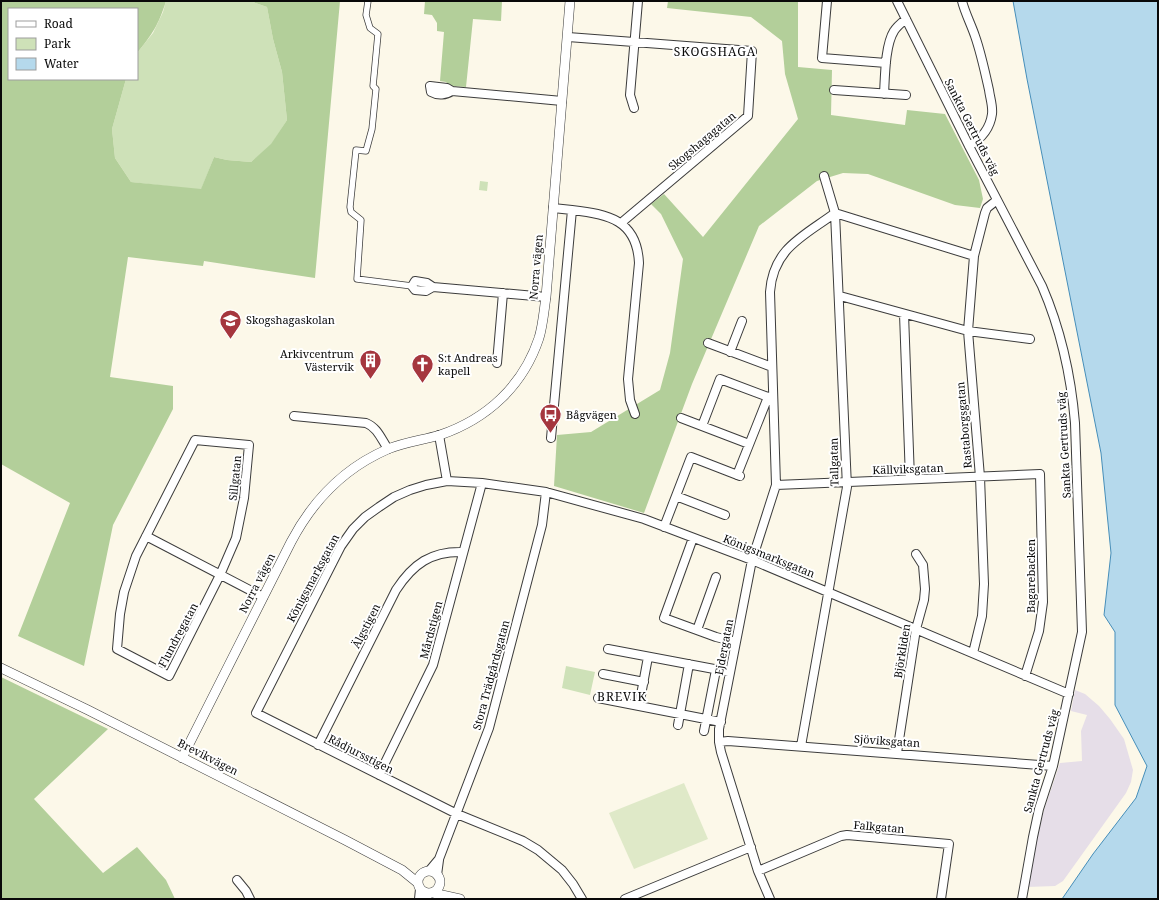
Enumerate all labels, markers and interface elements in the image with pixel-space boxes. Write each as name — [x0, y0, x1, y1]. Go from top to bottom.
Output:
legend — [8, 8, 138, 80]
text: Road — [44, 15, 74, 32]
text: Park — [44, 35, 72, 52]
district label: SKOGSHAGA — [674, 43, 756, 60]
text: Water — [44, 55, 79, 72]
street label: Sankta Gertruds väg — [942, 76, 1003, 178]
street label: Skogshagagatan — [665, 108, 739, 173]
street label: Norra vägen — [525, 234, 546, 300]
school or university icon: Skogshagaskolan — [217, 307, 243, 340]
place label: Skogshagaskolan — [246, 312, 335, 327]
place label: Arkivcentrum Västervik — [280, 346, 355, 374]
building icon: Arkivcentrum Västervik — [357, 347, 383, 380]
place label: S:t Andreas kapell — [438, 350, 498, 378]
church icon: S:t Andreas kapell — [409, 351, 435, 384]
street label: Rastaborgsgatan — [952, 381, 975, 469]
street label: Sankta Gertruds väg — [1053, 391, 1074, 499]
bus stop icon: Bågvägen — [538, 402, 564, 435]
place label: Bågvägen — [566, 407, 617, 422]
street label: Tallgatan — [826, 438, 841, 486]
street label: Sillgatan — [225, 454, 244, 501]
street label: Källviksgatan — [872, 460, 944, 477]
street label: Königsmarksgatan — [721, 530, 817, 581]
street label: Königsmarksgatan — [283, 531, 342, 624]
street label: Bagarebacken — [1023, 539, 1038, 613]
street label: Norra vägen — [235, 550, 278, 615]
street label: Mårdstigen — [416, 599, 445, 661]
street label: Flundregatan — [154, 600, 201, 670]
street label: Älgstigen — [348, 601, 383, 651]
street label: Ejdergatan — [711, 617, 736, 676]
street label: Stora Trädgårdsgatan — [469, 618, 512, 731]
street label: Björkliden — [890, 623, 913, 679]
district label: BREVIK — [597, 688, 647, 705]
street label: Sankta Gertruds väg — [1019, 707, 1062, 814]
street label: Rådjursstigen — [326, 731, 397, 777]
street label: Sjöviksgatan — [853, 731, 921, 750]
street label: Brevikvägen — [175, 735, 241, 778]
street label: Falkgatan — [853, 817, 905, 836]

